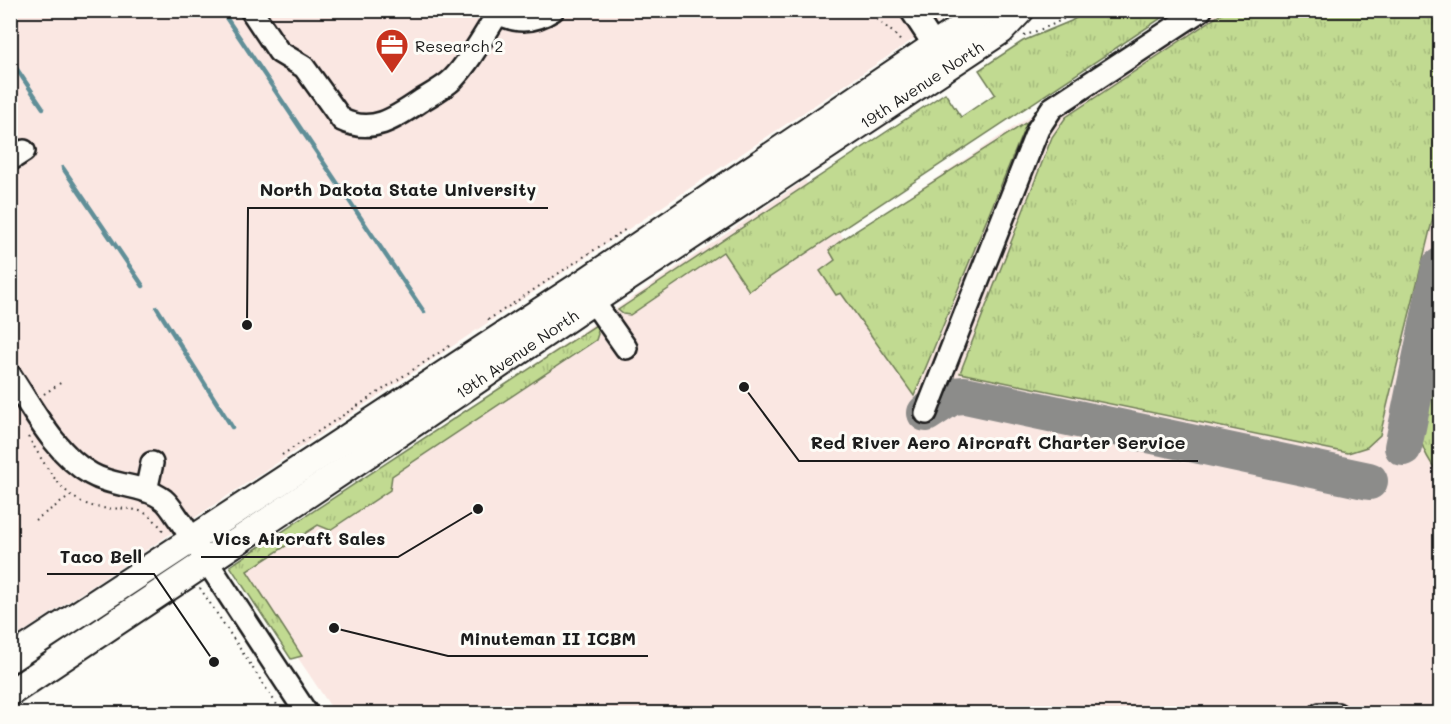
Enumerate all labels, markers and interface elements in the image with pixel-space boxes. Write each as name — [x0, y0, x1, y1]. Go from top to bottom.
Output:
office icon: Research 2 — [374, 27, 410, 74]
place label: Research 2 — [415, 35, 503, 56]
street label: 19th Avenue North — [855, 35, 987, 132]
callout: North Dakota State University — [248, 172, 548, 208]
text: North Dakota State University — [260, 177, 536, 201]
street label: 19th Avenue North — [451, 304, 582, 402]
callout: Red River Aero Aircraft Charter Service — [799, 425, 1198, 461]
text: Red River Aero Aircraft Charter Service — [811, 430, 1186, 454]
callout: Vics Aircraft Sales — [201, 521, 398, 557]
text: Vics Aircraft Sales — [213, 526, 385, 550]
callout: Taco Bell — [47, 538, 154, 574]
text: Taco Bell — [60, 544, 142, 568]
callout: Minuteman II ICBM — [448, 620, 648, 656]
text: Minuteman II ICBM — [460, 626, 636, 650]

